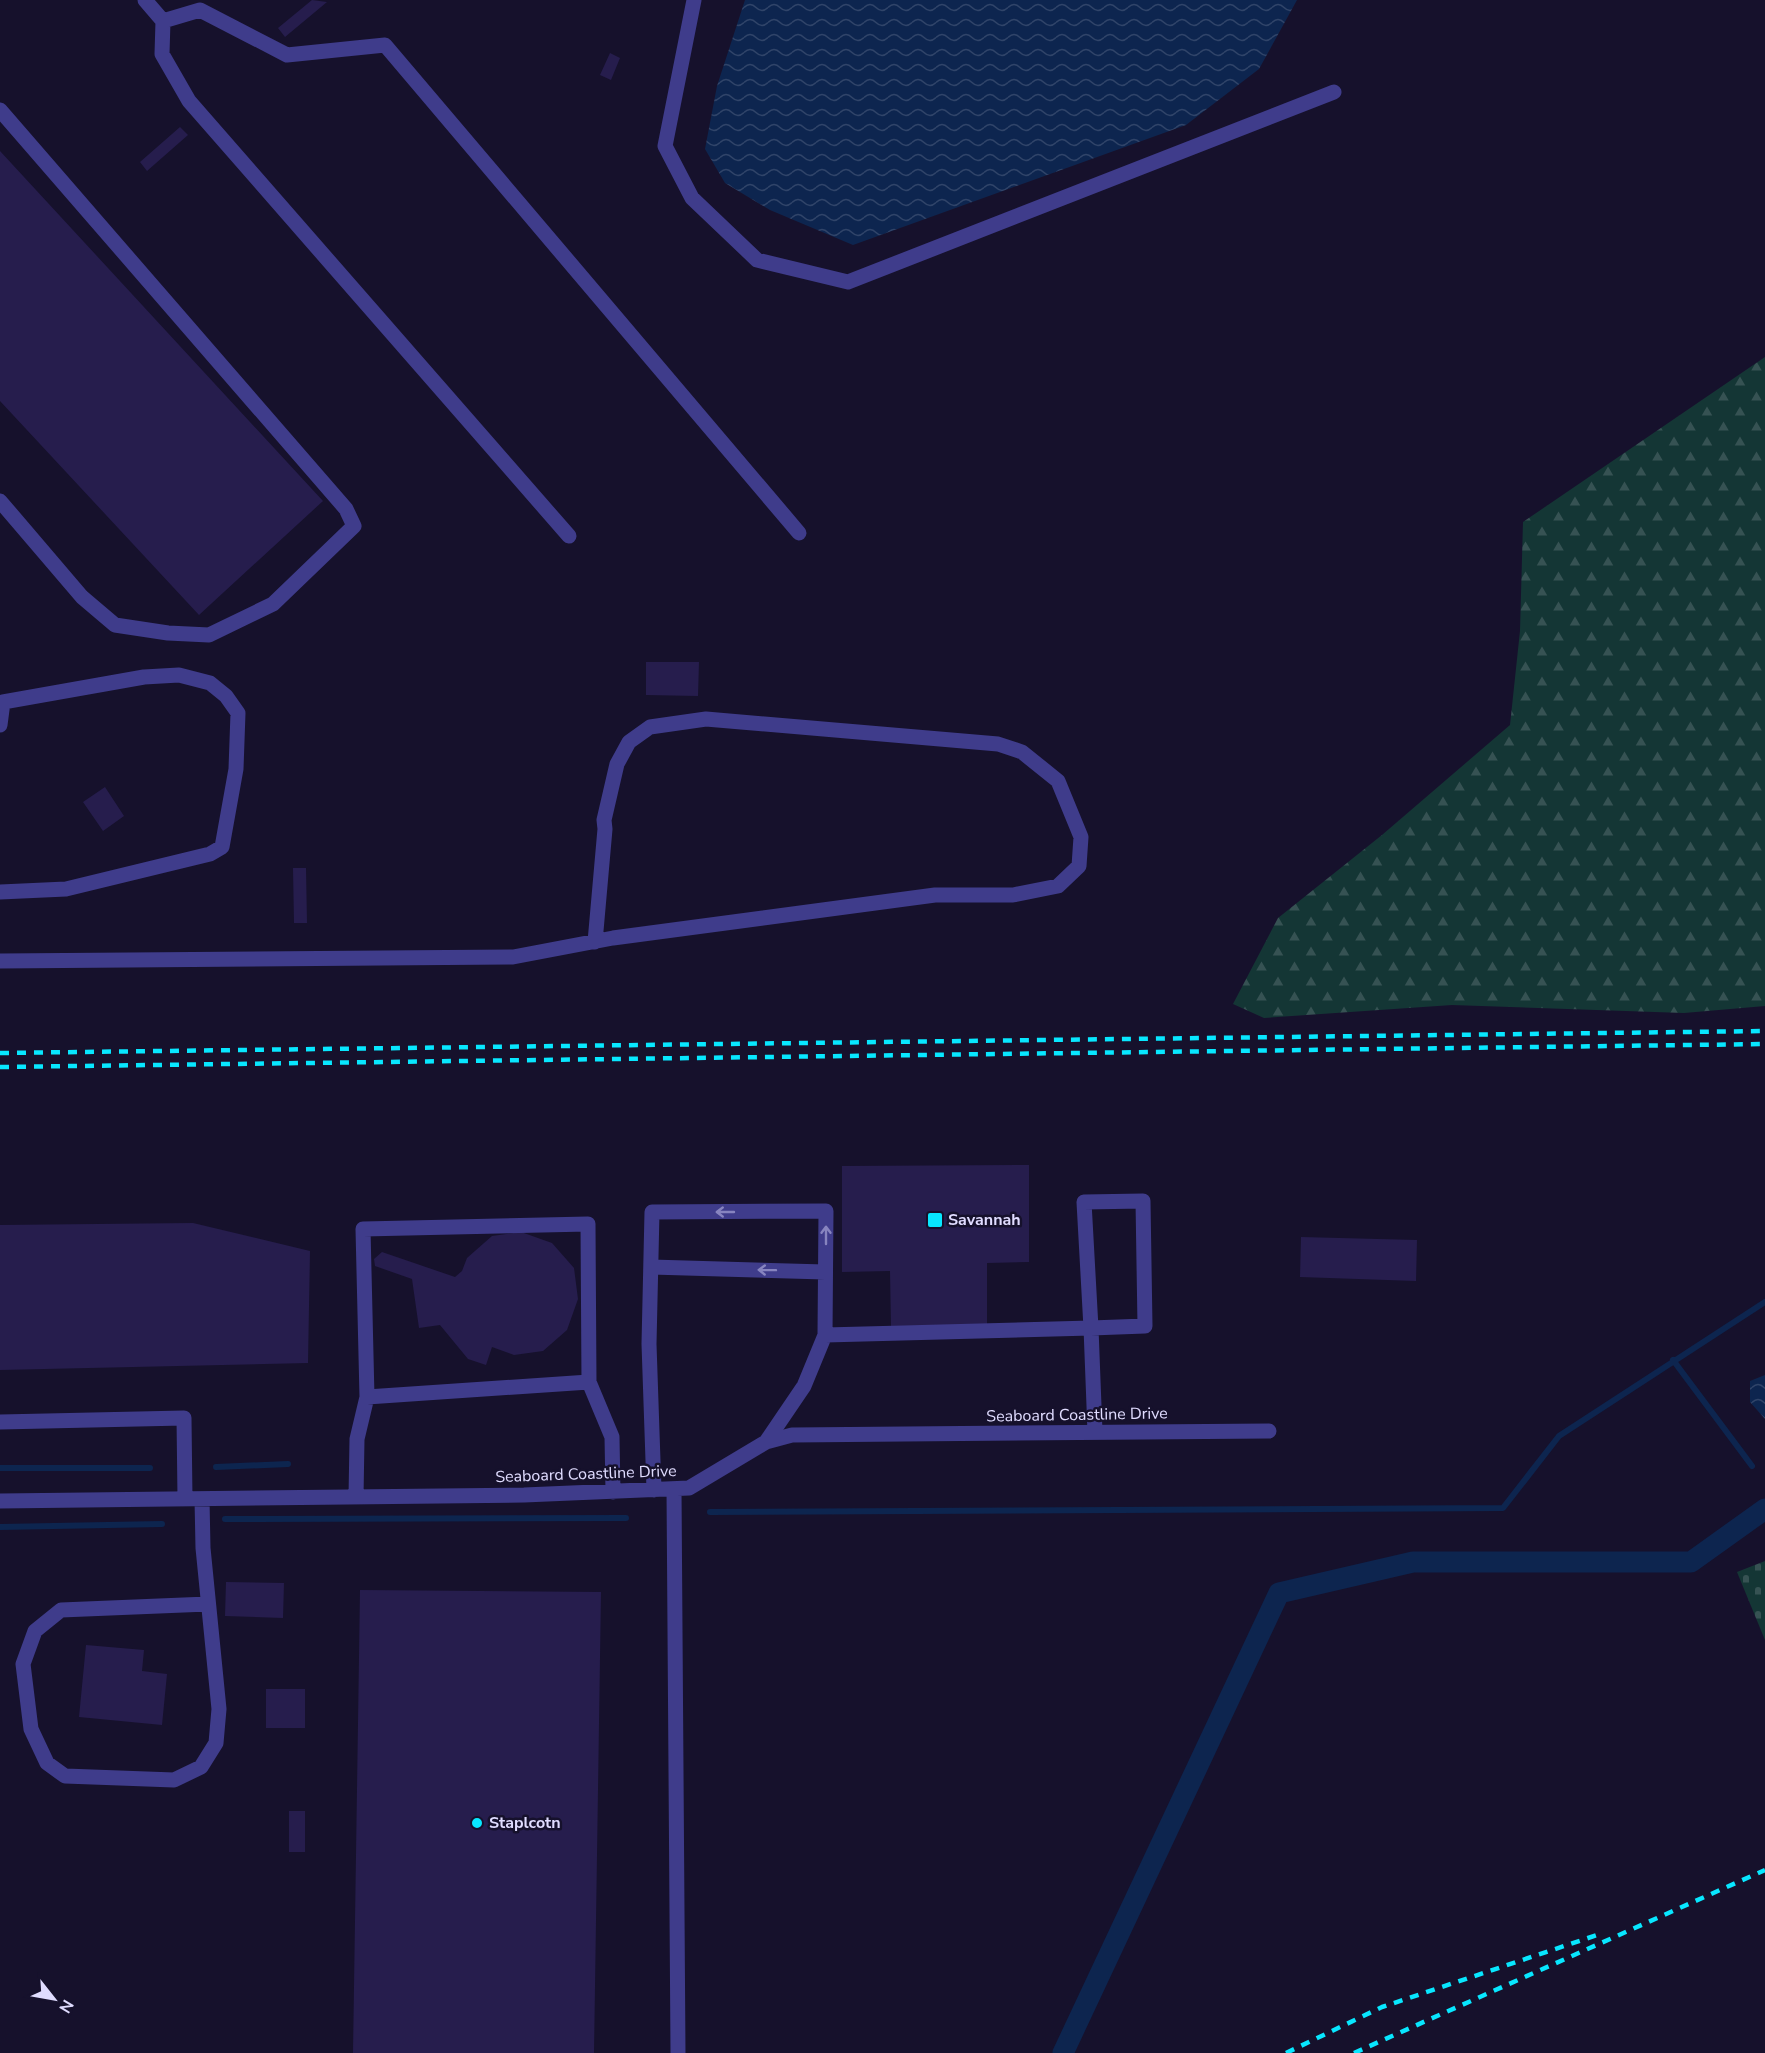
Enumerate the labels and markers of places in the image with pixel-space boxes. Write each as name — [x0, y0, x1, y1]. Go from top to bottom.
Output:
place label: Savannah — [948, 1209, 1021, 1231]
marker: Savannah — [926, 1211, 944, 1229]
place label: Staplcotn — [489, 1812, 561, 1834]
marker: Staplcotn — [470, 1816, 484, 1830]

